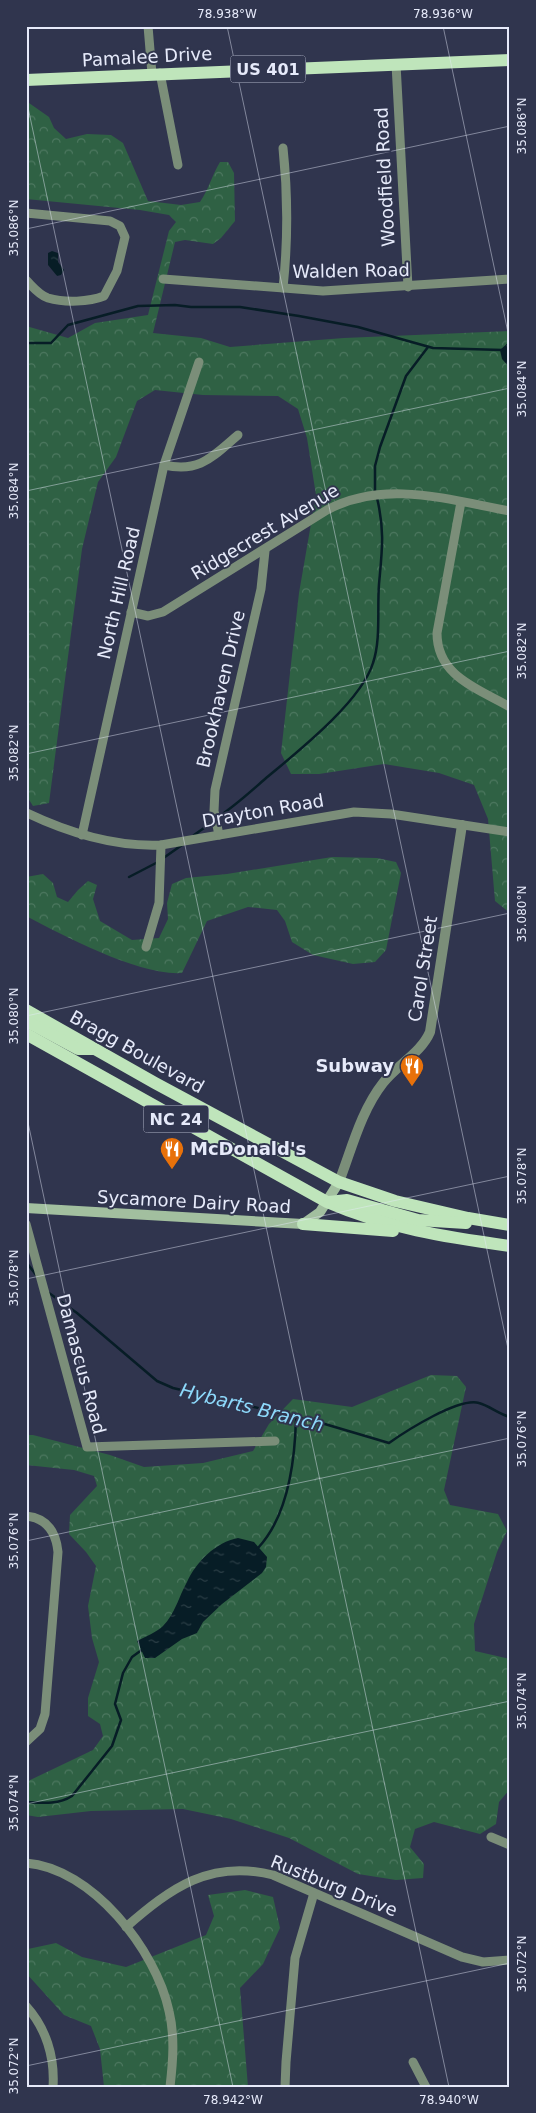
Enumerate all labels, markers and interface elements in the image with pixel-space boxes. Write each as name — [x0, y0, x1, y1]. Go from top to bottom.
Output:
text: 78.938°W — [197, 7, 257, 21]
text: 78.936°W — [413, 7, 473, 21]
street label: Pamalee Drive — [81, 43, 213, 70]
road number: US 401 — [230, 56, 306, 82]
text: 35.086°N — [515, 98, 529, 154]
street label: Woodfield Road — [370, 107, 399, 247]
text: 35.086°N — [7, 200, 21, 256]
street label: Walden Road — [292, 259, 410, 282]
text: 35.084°N — [515, 361, 529, 417]
text: 35.084°N — [7, 463, 21, 519]
street label: Ridgecrest Avenue — [187, 479, 342, 584]
street label: North Hill Road — [93, 525, 144, 661]
street label: Brookhaven Drive — [192, 608, 249, 770]
text: 35.082°N — [515, 623, 529, 679]
text: 35.082°N — [7, 725, 21, 781]
street label: Drayton Road — [200, 789, 325, 832]
text: 35.080°N — [515, 886, 529, 942]
street label: Carol Street — [404, 914, 441, 1023]
text: 35.080°N — [7, 988, 21, 1044]
street label: Bragg Boulevard — [66, 1006, 208, 1097]
restaurant icon: Subway — [399, 1053, 425, 1087]
place label: Subway — [315, 1055, 394, 1076]
road number: NC 24 — [144, 1106, 208, 1132]
restaurant icon: McDonald's — [159, 1136, 185, 1170]
place label: McDonald's — [190, 1138, 306, 1159]
text: 35.078°N — [515, 1148, 529, 1204]
street label: Sycamore Dairy Road — [97, 1186, 292, 1217]
text: 35.078°N — [7, 1250, 21, 1306]
street label: Damascus Road — [53, 1291, 110, 1436]
water label: Hybarts Branch — [178, 1378, 326, 1436]
text: 35.076°N — [515, 1411, 529, 1467]
text: 35.076°N — [7, 1513, 21, 1569]
text: 35.074°N — [515, 1673, 529, 1729]
text: 35.074°N — [7, 1775, 21, 1831]
street label: Rustburg Drive — [268, 1851, 401, 1920]
text: 35.072°N — [515, 1936, 529, 1992]
text: 35.072°N — [7, 2038, 21, 2094]
text: 78.942°W — [203, 2093, 263, 2107]
text: 78.940°W — [419, 2093, 479, 2107]

